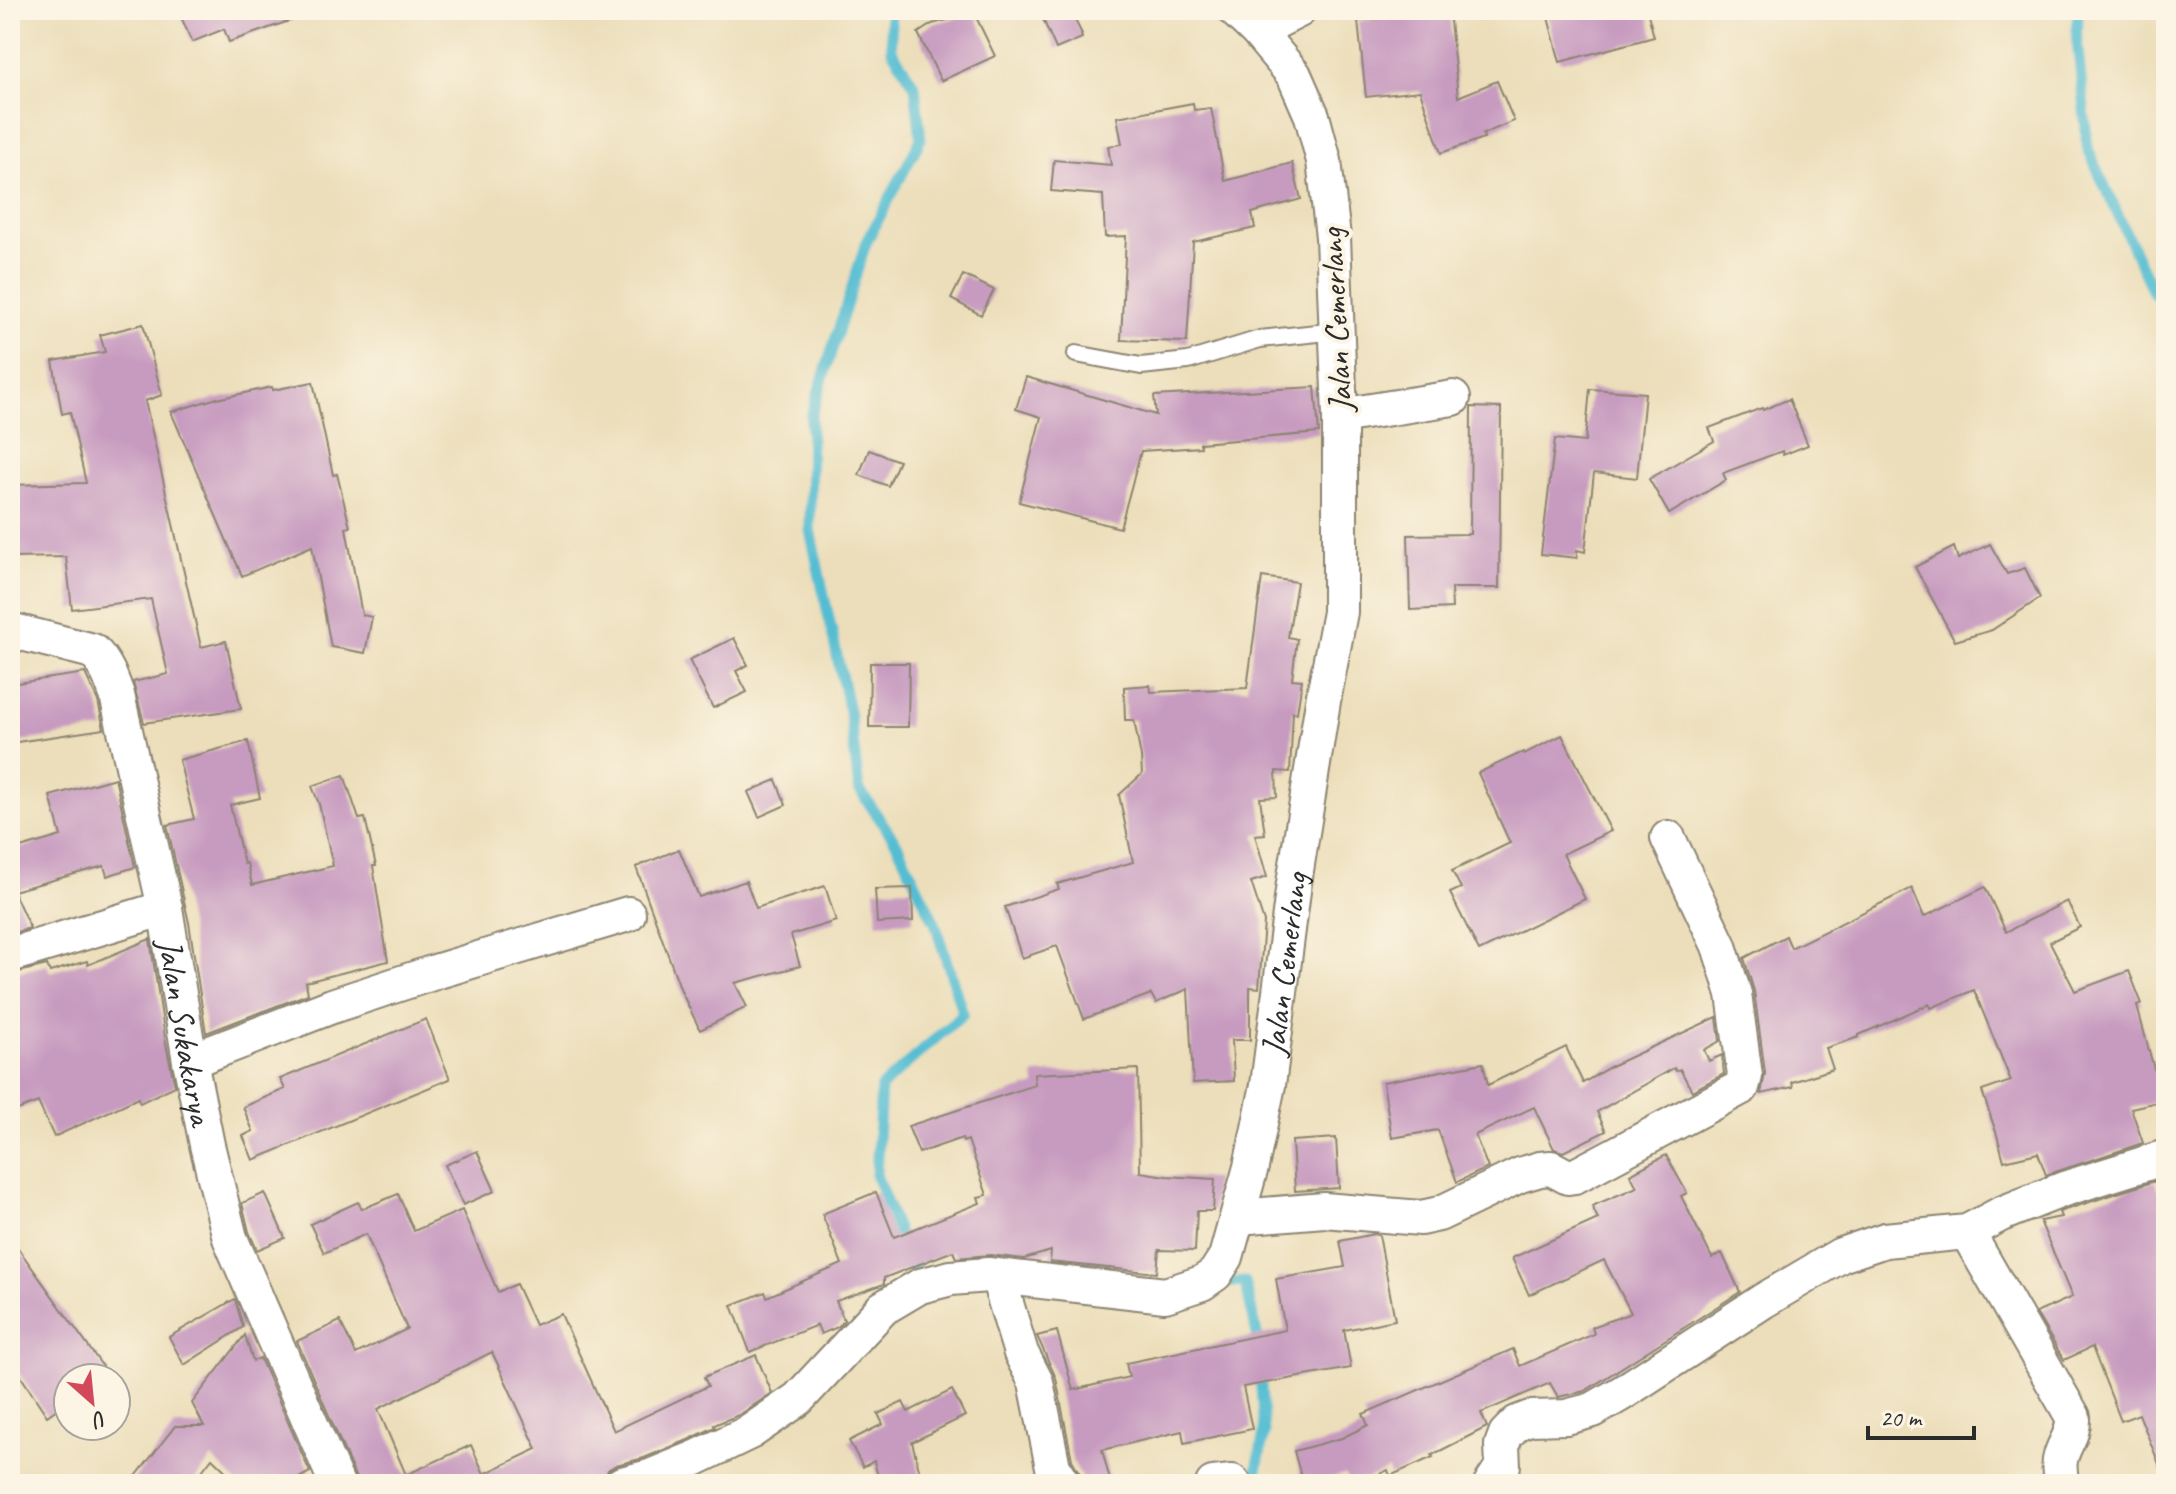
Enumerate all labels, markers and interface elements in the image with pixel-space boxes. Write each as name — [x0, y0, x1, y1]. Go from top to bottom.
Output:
street label: Jalan Cemerlang — [1309, 225, 1362, 415]
street label: Jalan Cemerlang — [1251, 867, 1318, 1060]
street label: Jalan Sukakarya — [148, 934, 224, 1132]
north arrow — [52, 1362, 132, 1442]
scale bar — [1868, 1390, 1974, 1440]
text: 20 m — [1880, 1403, 1923, 1433]
text: U — [86, 1404, 112, 1436]

